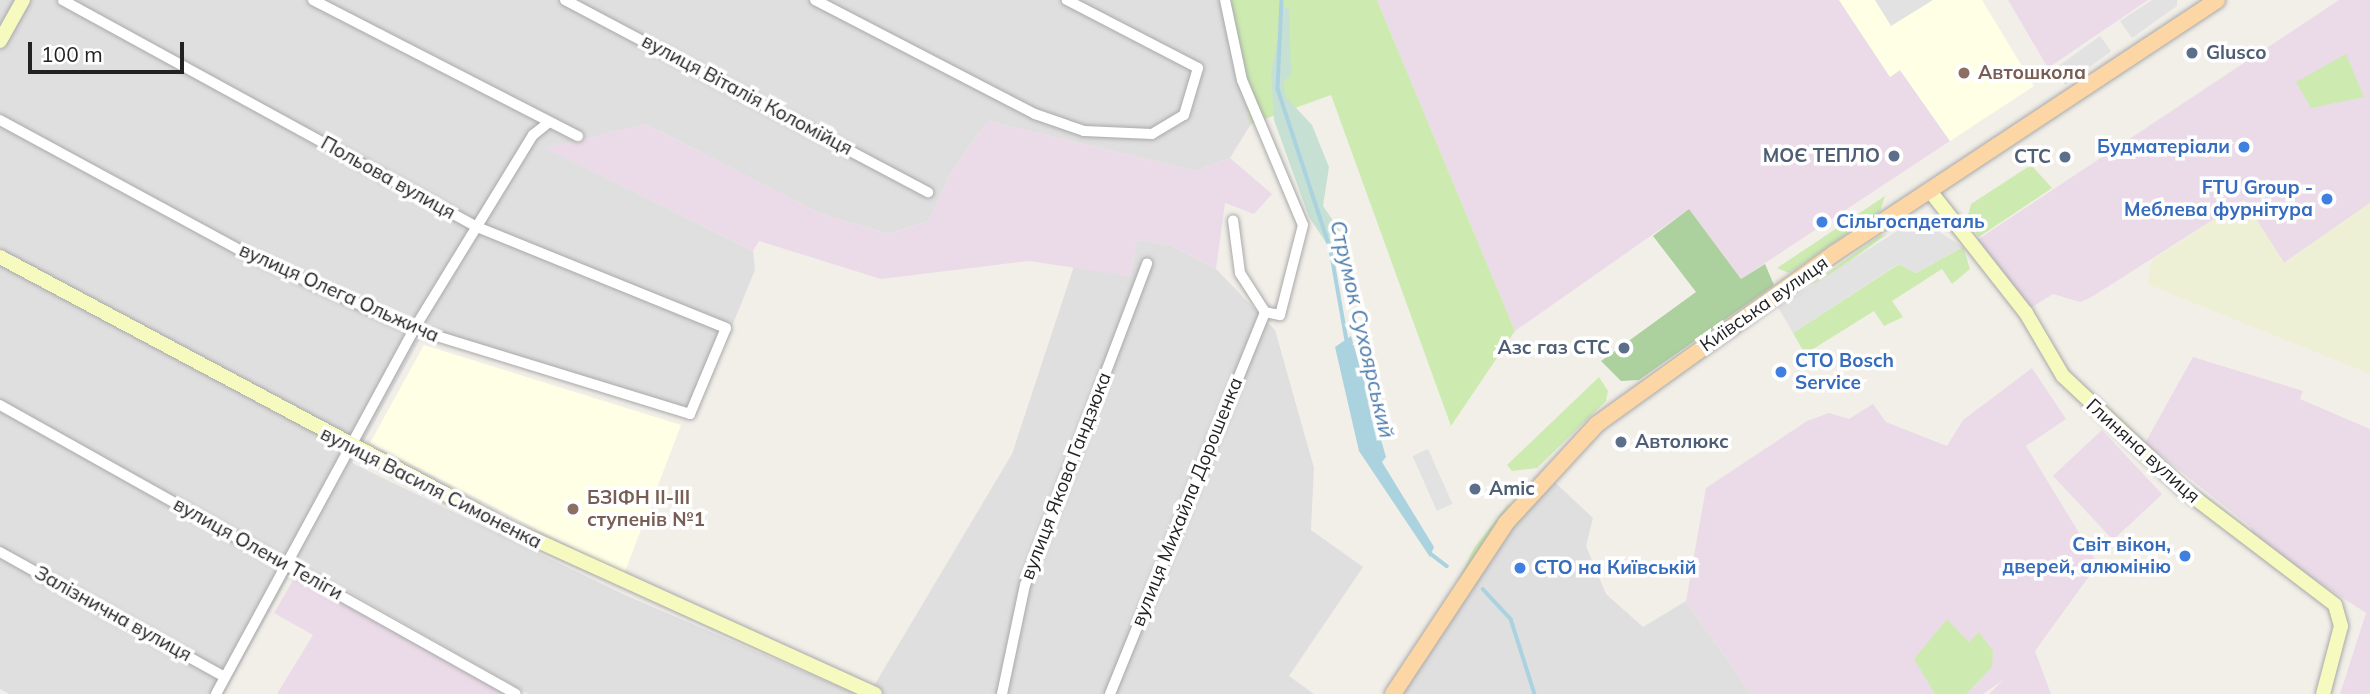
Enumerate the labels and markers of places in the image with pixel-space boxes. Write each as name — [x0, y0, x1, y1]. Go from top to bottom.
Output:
place label: Glusco — [2206, 42, 2266, 64]
marker: Glusco — [2184, 45, 2200, 61]
place label: Автошкола — [1978, 62, 2086, 84]
marker: Автошкола — [1956, 65, 1972, 81]
place label: Будматеріали — [2097, 136, 2230, 158]
marker: Будматеріали — [2236, 139, 2252, 155]
place label: МОЄ ТЕПЛО — [1763, 145, 1880, 167]
place label: СТС — [2014, 146, 2051, 168]
marker: МОЄ ТЕПЛО — [1886, 148, 1902, 164]
marker: СТС — [2057, 149, 2073, 165]
place label: FTU Group - Меблева фурнітура — [2124, 177, 2313, 221]
marker: FTU Group - Меблева фурнітура — [2319, 191, 2335, 207]
place label: Сільгоспдеталь — [1836, 211, 1985, 233]
marker: Сільгоспдеталь — [1814, 214, 1830, 230]
place label: Азс газ СТС — [1498, 337, 1610, 359]
marker: Азс газ СТС — [1616, 340, 1632, 356]
place label: СТО Bosch Service — [1795, 350, 1894, 394]
marker: СТО Bosch Service — [1773, 364, 1789, 380]
place label: Автолюкс — [1635, 431, 1729, 453]
marker: Автолюкс — [1613, 434, 1629, 450]
place label: Amic — [1489, 478, 1535, 500]
marker: Amic — [1467, 481, 1483, 497]
place label: БЗІФН ІІ-ІІІ ступенів №1 — [587, 487, 705, 531]
marker: БЗІФН ІІ-ІІІ ступенів №1 — [565, 501, 581, 517]
place label: Світ вікон, дверей, алюмінію — [2002, 534, 2171, 578]
marker: Світ вікон, дверей, алюмінію — [2177, 548, 2193, 564]
place label: СТО на Київській — [1534, 557, 1696, 579]
marker: СТО на Київській — [1512, 560, 1528, 576]

